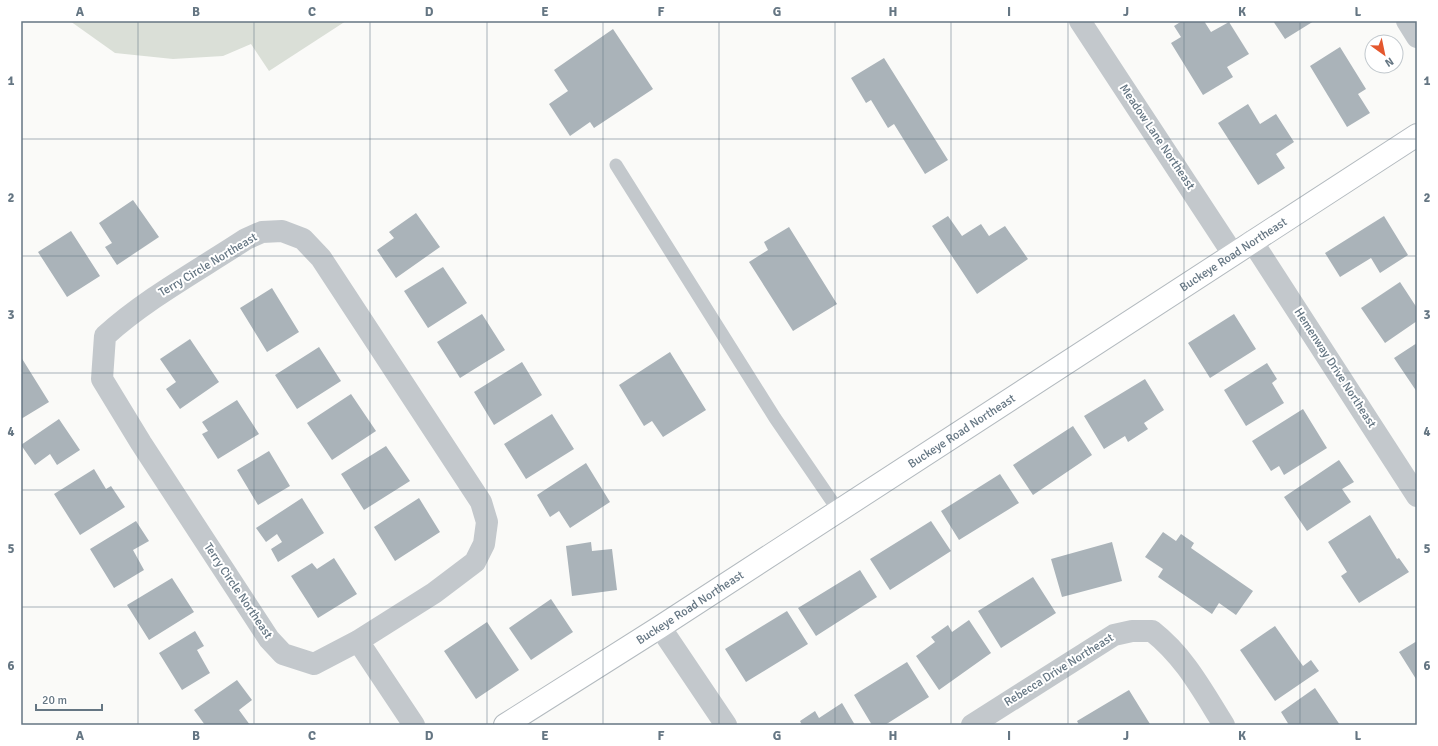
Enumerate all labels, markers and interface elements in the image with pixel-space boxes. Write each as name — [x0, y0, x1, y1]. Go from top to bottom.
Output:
text: A — [76, 4, 85, 20]
text: B — [192, 4, 200, 20]
text: C — [308, 4, 316, 20]
text: D — [425, 4, 434, 20]
text: E — [541, 4, 549, 20]
text: F — [658, 4, 665, 20]
text: G — [773, 4, 781, 20]
text: H — [889, 4, 897, 20]
text: I — [1007, 4, 1011, 20]
text: J — [1123, 4, 1129, 20]
text: K — [1238, 4, 1246, 20]
text: L — [1355, 4, 1362, 20]
north arrow — [1364, 34, 1404, 74]
text: N — [1382, 54, 1396, 70]
text: 1 — [7, 73, 15, 89]
text: 1 — [1423, 73, 1431, 89]
street label: Meadow Lane Northeast — [1116, 81, 1198, 193]
text: 2 — [7, 190, 15, 206]
text: 2 — [1423, 190, 1431, 206]
street label: Buckeye Road Northeast — [1177, 214, 1290, 295]
street label: Terry Circle Northeast — [156, 230, 260, 300]
street label: Hemenway Drive Northeast — [1291, 305, 1379, 431]
text: 3 — [7, 307, 15, 323]
text: 3 — [1423, 307, 1431, 323]
street label: Buckeye Road Northeast — [905, 391, 1018, 471]
text: 4 — [7, 424, 15, 440]
text: 4 — [1423, 424, 1431, 440]
street label: Terry Circle Northeast — [200, 540, 276, 642]
text: 5 — [7, 541, 15, 557]
text: 5 — [1423, 541, 1431, 557]
street label: Buckeye Road Northeast — [633, 567, 746, 648]
street label: Rebecca Drive Northeast — [1002, 630, 1116, 710]
text: 6 — [7, 658, 15, 674]
text: 6 — [1423, 658, 1431, 674]
scale bar — [36, 686, 102, 712]
text: 20 m — [42, 693, 67, 708]
text: A — [76, 728, 85, 744]
text: B — [192, 728, 200, 744]
text: C — [308, 728, 316, 744]
text: D — [425, 728, 434, 744]
text: E — [541, 728, 549, 744]
text: F — [658, 728, 665, 744]
text: G — [773, 728, 781, 744]
text: H — [889, 728, 897, 744]
text: I — [1007, 728, 1011, 744]
text: J — [1123, 728, 1129, 744]
text: K — [1238, 728, 1246, 744]
text: L — [1355, 728, 1362, 744]

